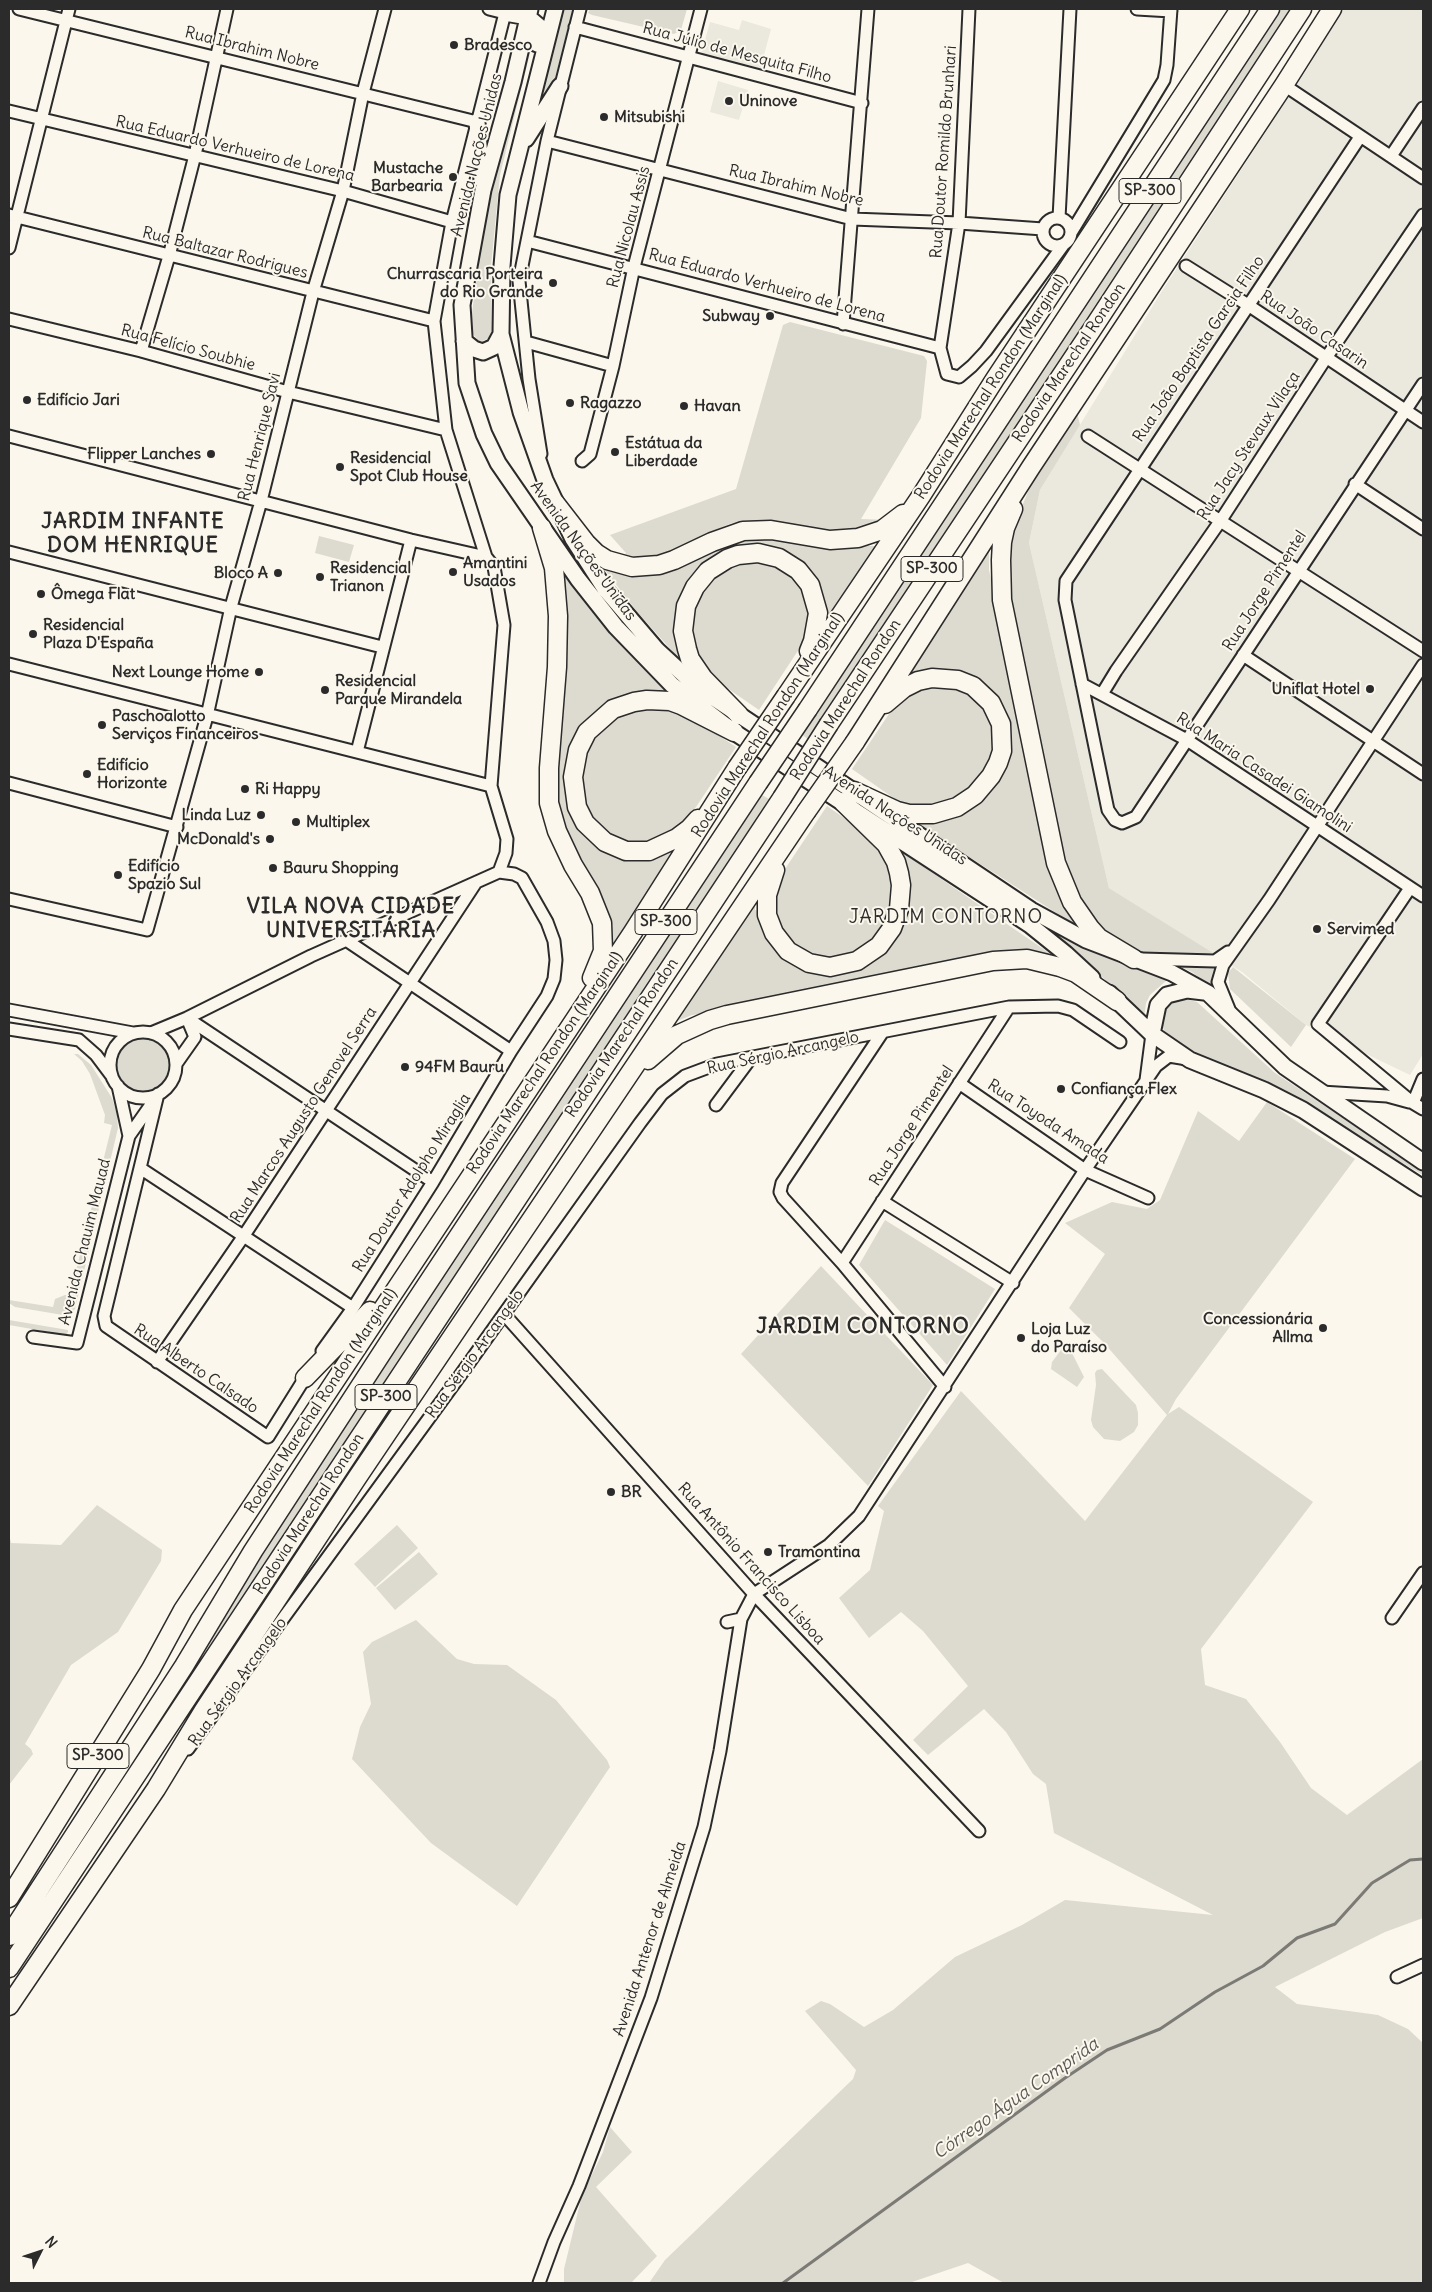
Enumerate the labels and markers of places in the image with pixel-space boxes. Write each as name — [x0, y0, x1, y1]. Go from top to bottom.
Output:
place label: Bradesco — [464, 35, 532, 55]
marker: Bradesco — [448, 39, 460, 51]
place label: Uninove — [739, 91, 797, 111]
marker: Uninove — [723, 95, 735, 107]
place label: Mitsubishi — [614, 107, 685, 127]
marker: Mitsubishi — [598, 111, 610, 123]
place label: Mustache Barbearia — [371, 158, 443, 196]
marker: Mustache Barbearia — [447, 171, 459, 183]
place label: Churrascaria Porteira do Rio Grande — [387, 264, 543, 302]
marker: Churrascaria Porteira do Rio Grande — [547, 277, 559, 289]
place label: Subway — [702, 306, 760, 326]
marker: Subway — [764, 310, 776, 322]
place label: Edifício Jari — [37, 390, 120, 410]
place label: Ragazzo — [580, 393, 641, 413]
marker: Edifício Jari — [21, 394, 33, 406]
place label: Havan — [694, 396, 741, 416]
marker: Ragazzo — [564, 397, 576, 409]
marker: Havan — [678, 400, 690, 412]
place label: Estátua da Liberdade — [625, 433, 702, 471]
place label: Flipper Lanches — [87, 444, 201, 464]
marker: Estátua da Liberdade — [609, 446, 621, 458]
marker: Flipper Lanches — [205, 448, 217, 460]
place label: Residencial Spot Club House — [350, 448, 468, 486]
marker: Residencial Spot Club House — [334, 461, 346, 473]
place label: Amantini Usados — [463, 553, 527, 591]
place label: Residencial Trianon — [330, 558, 411, 596]
place label: Bloco A — [214, 563, 268, 583]
marker: Amantini Usados — [447, 566, 459, 578]
marker: Bloco A — [272, 567, 284, 579]
marker: Residencial Trianon — [314, 571, 326, 583]
place label: Ômega Flat — [51, 584, 135, 604]
marker: Ômega Flat — [35, 588, 47, 600]
place label: Residencial Plaza D'España — [43, 615, 154, 653]
marker: Residencial Plaza D'España — [27, 628, 39, 640]
place label: Next Lounge Home — [112, 662, 249, 682]
marker: Next Lounge Home — [253, 666, 265, 678]
place label: Residencial Parque Mirandela — [335, 671, 462, 709]
place label: Uniflat Hotel — [1271, 679, 1360, 699]
marker: Uniflat Hotel — [1364, 683, 1376, 695]
marker: Residencial Parque Mirandela — [319, 684, 331, 696]
place label: Paschoalotto Serviços Financeiros — [112, 706, 258, 744]
marker: Paschoalotto Serviços Financeiros — [96, 719, 108, 731]
place label: Edifício Horizonte — [97, 755, 167, 793]
marker: Edifício Horizonte — [81, 768, 93, 780]
place label: Ri Happy — [255, 779, 321, 799]
marker: Ri Happy — [239, 783, 251, 795]
place label: Linda Luz — [182, 805, 251, 825]
marker: Linda Luz — [255, 809, 267, 821]
place label: Multiplex — [306, 812, 370, 832]
marker: Multiplex — [290, 816, 302, 828]
place label: McDonald's — [177, 829, 260, 849]
marker: McDonald's — [264, 833, 276, 845]
place label: Edifício Spazio Sul — [128, 856, 201, 894]
place label: Bauru Shopping — [283, 858, 399, 878]
marker: Bauru Shopping — [267, 862, 279, 874]
marker: Edifício Spazio Sul — [112, 869, 124, 881]
place label: Servimed — [1327, 919, 1394, 939]
marker: Servimed — [1311, 923, 1323, 935]
place label: 94FM Bauru — [415, 1057, 504, 1077]
marker: 94FM Bauru — [399, 1061, 411, 1073]
place label: Confiança Flex — [1071, 1079, 1177, 1099]
marker: Confiança Flex — [1055, 1083, 1067, 1095]
place label: Concessionária Allma — [1203, 1309, 1313, 1347]
place label: Loja Luz do Paraíso — [1031, 1319, 1107, 1357]
marker: Concessionária Allma — [1317, 1322, 1329, 1334]
marker: Loja Luz do Paraíso — [1015, 1332, 1027, 1344]
place label: BR — [621, 1482, 642, 1502]
marker: BR — [605, 1486, 617, 1498]
place label: Tramontina — [778, 1542, 860, 1562]
marker: Tramontina — [762, 1546, 774, 1558]

